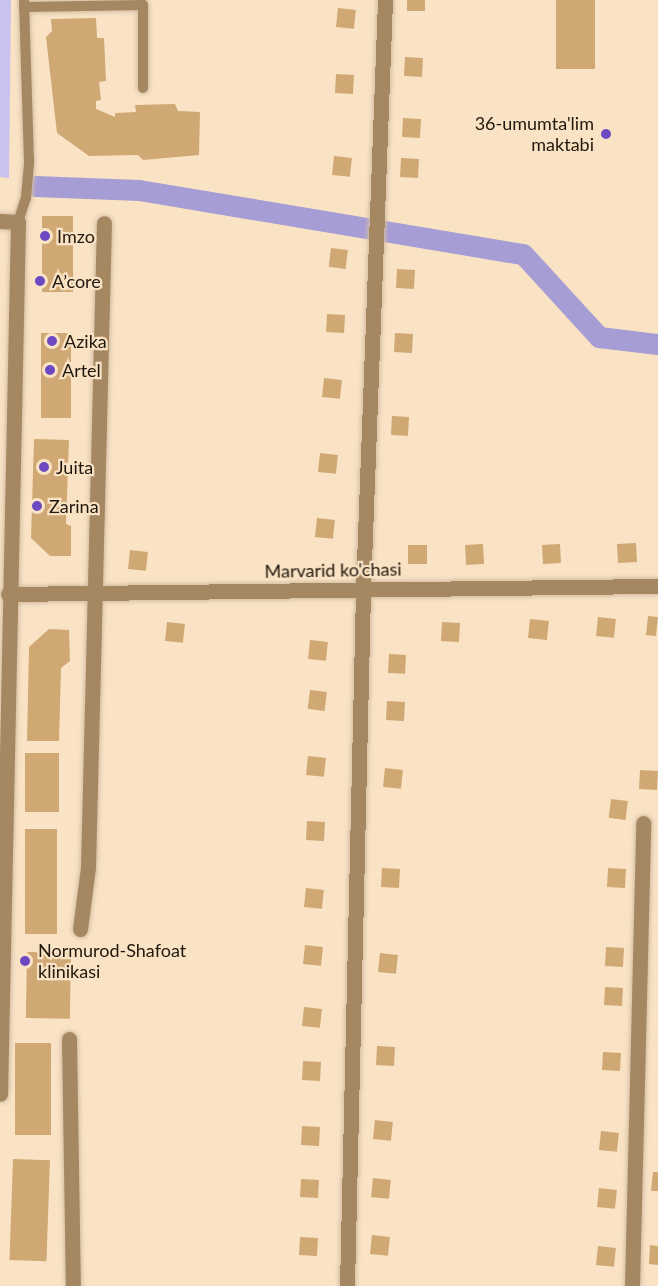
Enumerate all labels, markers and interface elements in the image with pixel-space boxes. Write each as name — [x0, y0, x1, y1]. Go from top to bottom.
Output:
place label: 36-umumta'lim maktabi — [475, 113, 594, 156]
marker: 36-umumta'lim maktabi — [599, 127, 613, 141]
place label: Imzo — [57, 225, 95, 247]
marker: Imzo — [38, 229, 52, 243]
place label: A’core — [52, 270, 101, 292]
marker: A’core — [33, 274, 47, 288]
place label: Azika — [64, 330, 107, 352]
marker: Azika — [45, 334, 59, 348]
place label: Artel — [62, 359, 101, 381]
marker: Artel — [43, 363, 57, 377]
place label: Juita — [56, 456, 93, 478]
marker: Juita — [37, 460, 51, 474]
place label: Zarina — [49, 495, 99, 517]
marker: Zarina — [30, 499, 44, 513]
street label: Marvarid ko'chasi — [264, 558, 402, 582]
place label: Normurod-Shafoat klinikasi — [38, 940, 186, 982]
marker: Normurod-Shafoat klinikasi — [16, 952, 34, 970]

